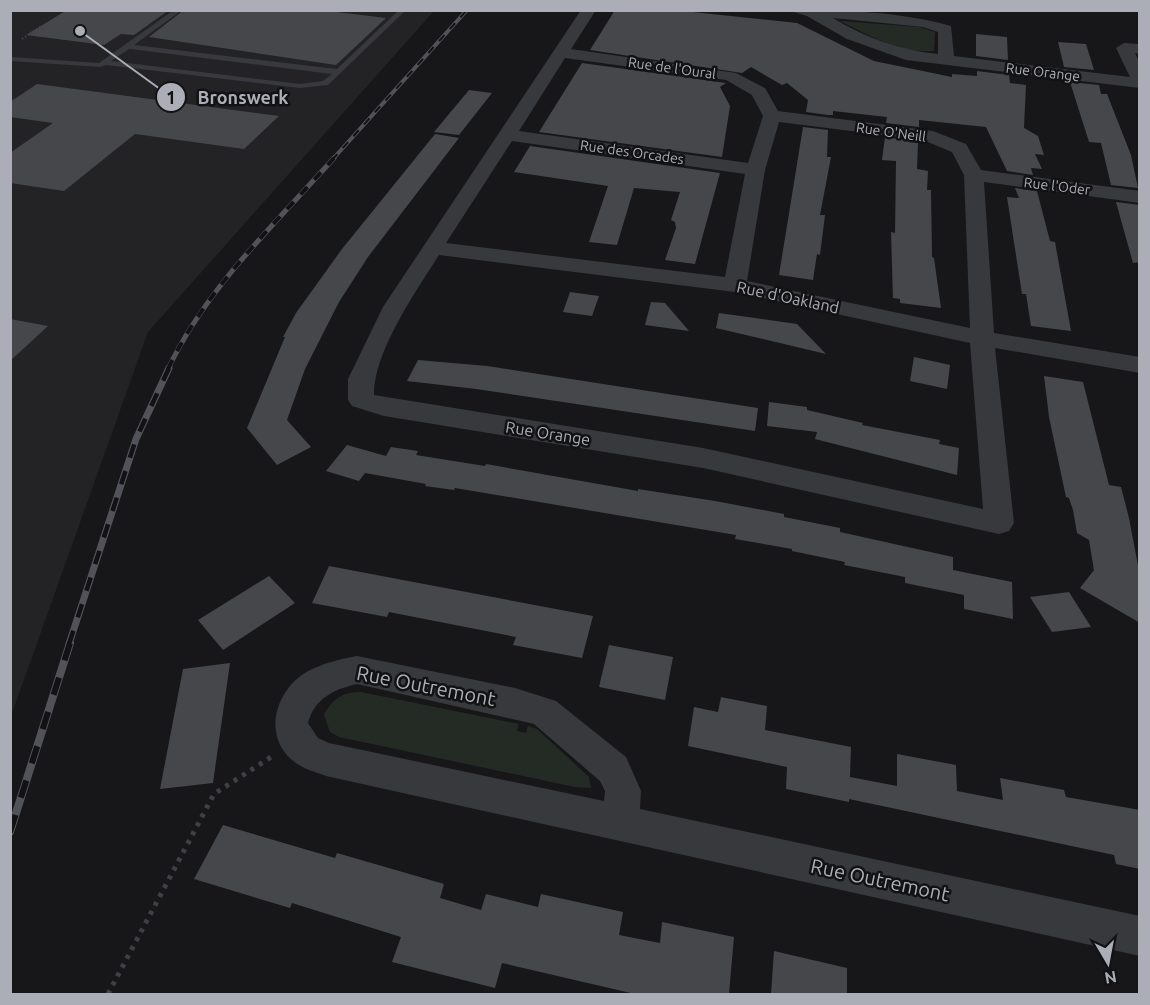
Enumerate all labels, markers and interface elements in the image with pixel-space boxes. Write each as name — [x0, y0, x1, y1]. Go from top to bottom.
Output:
street label: Rue de l'Oural — [627, 54, 717, 82]
street label: Rue Orange — [1005, 60, 1081, 84]
callout: Bronswerk — [156, 79, 300, 115]
text: 1 — [166, 87, 176, 107]
text: Bronswerk — [198, 87, 288, 107]
street label: Rue O'Neill — [855, 119, 927, 145]
street label: Rue des Orcades — [579, 137, 685, 167]
street label: Rue l'Oder — [1023, 174, 1092, 198]
street label: Rue d'Oakland — [735, 277, 841, 317]
street label: Rue Orange — [504, 417, 592, 449]
street label: Rue Outremont — [355, 661, 498, 710]
street label: Rue Outremont — [809, 854, 952, 905]
north arrow — [1078, 933, 1138, 993]
text: N — [1103, 968, 1118, 988]

